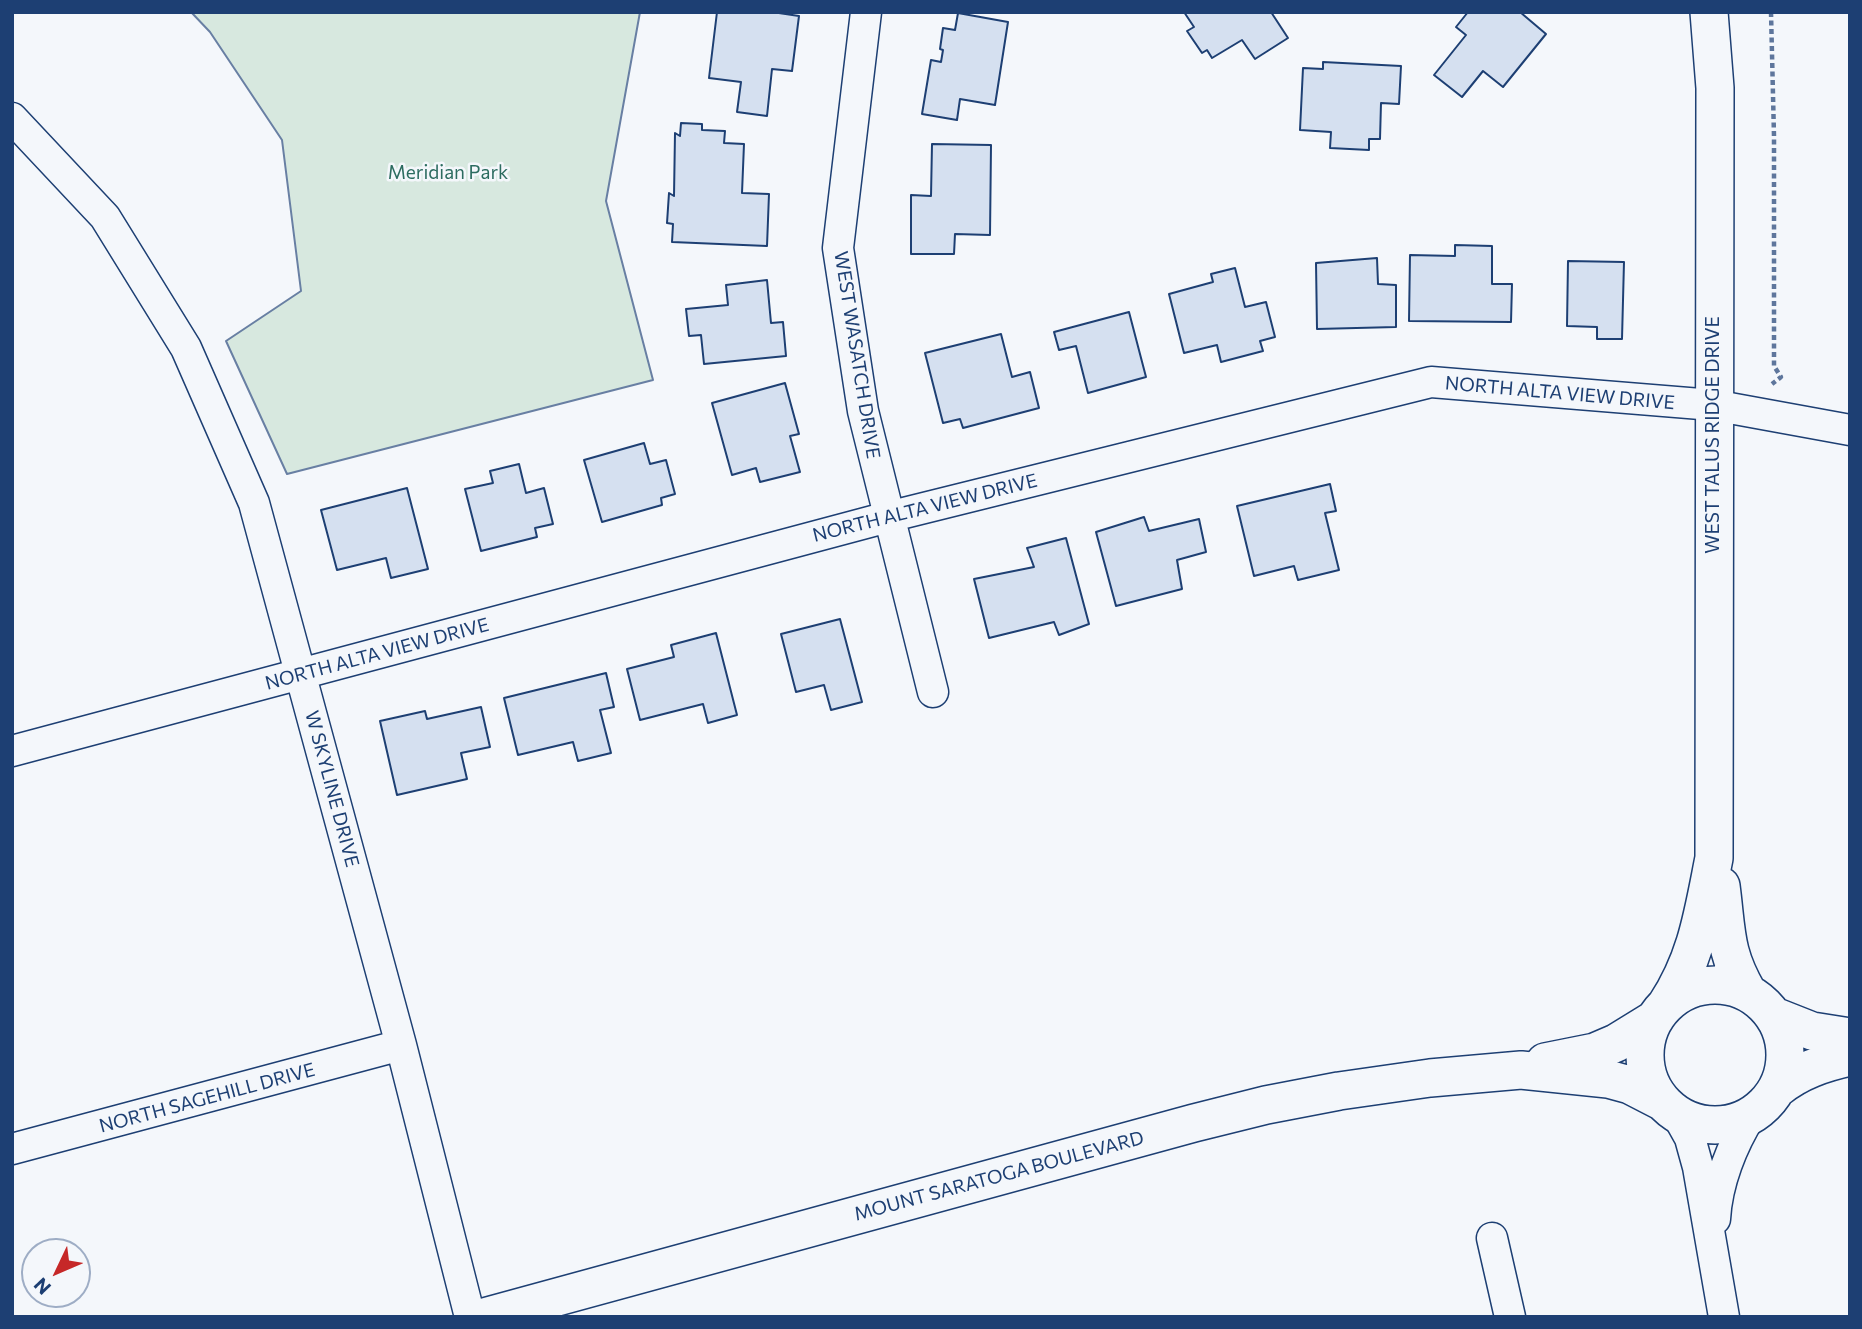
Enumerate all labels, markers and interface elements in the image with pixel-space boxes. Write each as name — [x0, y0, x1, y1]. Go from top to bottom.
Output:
park label: Meridian Park — [388, 162, 508, 184]
street label: WEST WASATCH DRIVE — [829, 250, 885, 460]
street label: WEST TALUS RIDGE DRIVE — [1702, 316, 1724, 554]
street label: NORTH ALTA VIEW DRIVE — [1444, 372, 1676, 414]
street label: NORTH ALTA VIEW DRIVE — [810, 469, 1040, 547]
street label: NORTH ALTA VIEW DRIVE — [263, 613, 491, 695]
street label: W SKYLINE DRIVE — [300, 708, 364, 870]
street label: NORTH SAGEHILL DRIVE — [97, 1058, 317, 1138]
street label: MOUNT SARATOGA BOULEVARD — [852, 1126, 1146, 1226]
north arrow — [21, 1238, 91, 1308]
text: N — [29, 1273, 55, 1300]

